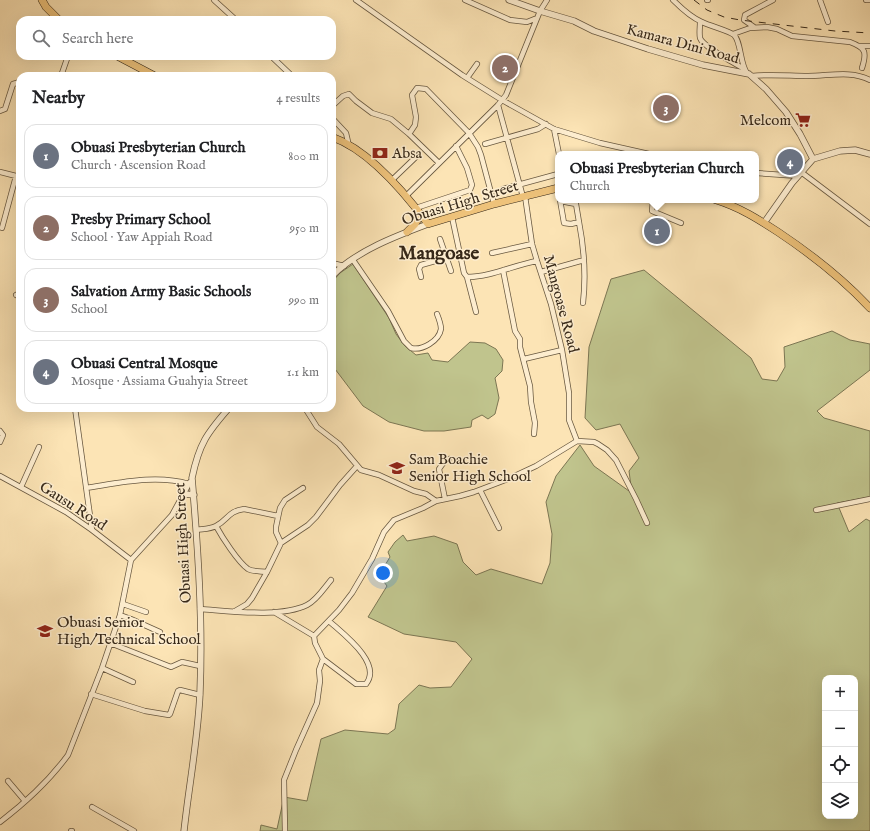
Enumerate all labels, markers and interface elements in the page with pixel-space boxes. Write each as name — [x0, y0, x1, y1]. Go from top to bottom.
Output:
search box — [16, 16, 336, 60]
street label: Kamara Dini Road — [625, 20, 742, 68]
icon: search — [30, 27, 52, 49]
text: Search here — [62, 29, 133, 48]
pin: 2 — [492, 53, 518, 83]
text: Nearby — [32, 88, 85, 109]
text: 4 results — [276, 90, 320, 107]
pin: 3 — [653, 93, 679, 123]
place label: Melcom — [740, 111, 791, 130]
supermarket icon: Melcom — [794, 111, 812, 129]
text: Obuasi Presbyterian Church — [71, 138, 245, 157]
bank icon: Absa — [371, 144, 389, 162]
place label: Absa — [391, 144, 422, 163]
pin: 4 — [777, 147, 803, 177]
text: 1 — [44, 148, 48, 165]
text: 800 m — [288, 148, 319, 165]
popup — [555, 151, 759, 203]
text: Church · Ascension Road — [71, 157, 206, 174]
text: Obuasi Presbyterian Church — [570, 159, 744, 178]
street label: Obuasi High Street — [399, 176, 521, 230]
text: Church — [570, 178, 610, 195]
text: Presby Primary School — [71, 210, 211, 229]
pin: 1 — [644, 216, 670, 246]
text: 2 — [43, 220, 49, 237]
text: 950 m — [289, 220, 319, 237]
text: School · Yaw Appiah Road — [71, 229, 213, 246]
district label: Mangoase — [399, 242, 479, 266]
street label: Mangoase Road — [539, 253, 583, 356]
text: Salvation Army Basic Schools — [71, 282, 251, 301]
text: 3 — [44, 292, 48, 309]
text: 990 m — [288, 292, 319, 309]
text: School — [71, 301, 108, 318]
text: Obuasi Central Mosque — [71, 354, 218, 373]
text: 4 — [43, 364, 49, 381]
text: 1.1 km — [287, 364, 319, 381]
text: Mosque · Assiama Guahyia Street — [71, 373, 248, 390]
place label: Sam Boachie Senior High School — [409, 450, 532, 486]
school or university icon: Sam Boachie Senior High School — [388, 459, 406, 477]
street label: Gausu Road — [36, 477, 111, 535]
street label: Obuasi High Street — [170, 482, 196, 604]
your location — [373, 563, 393, 583]
place label: Obuasi Senior High/Technical School — [57, 613, 201, 649]
school or university icon: Obuasi Senior High/Technical School — [36, 622, 54, 640]
map controls — [822, 675, 858, 819]
button: + — [822, 675, 858, 711]
button: − — [822, 711, 858, 747]
button: locate — [822, 747, 858, 783]
button: layers — [822, 783, 858, 819]

